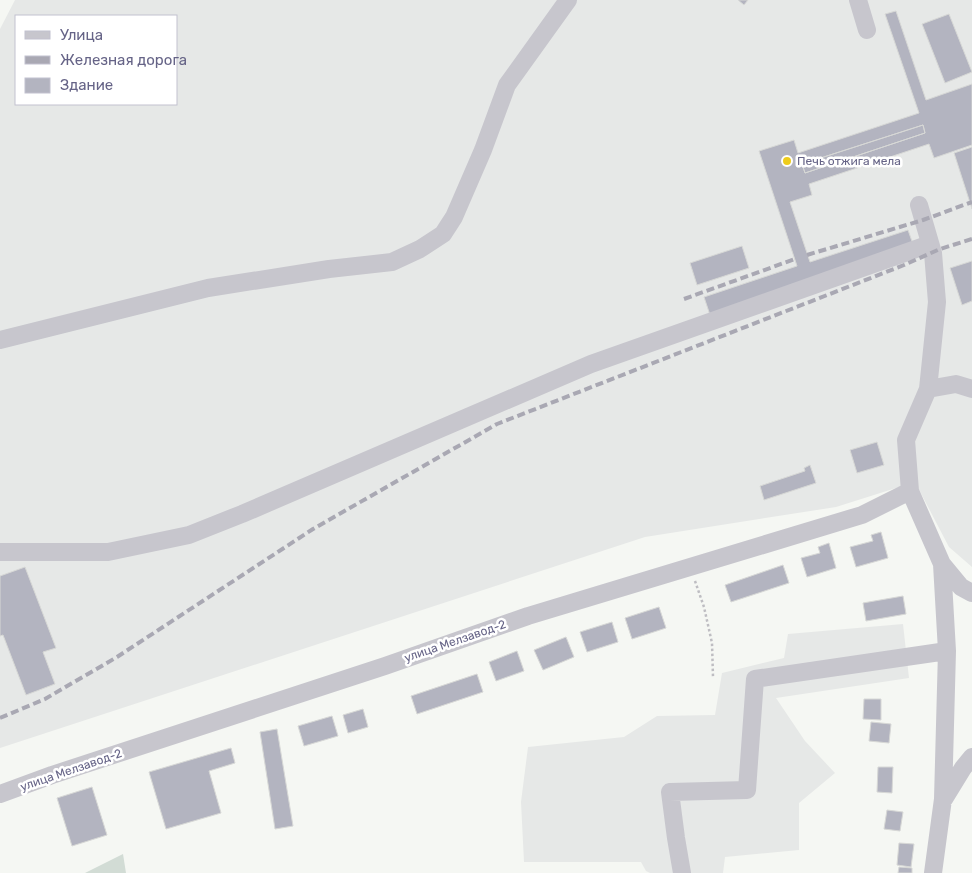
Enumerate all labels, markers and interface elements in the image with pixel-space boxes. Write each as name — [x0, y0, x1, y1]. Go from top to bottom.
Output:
legend — [15, 15, 178, 105]
text: Улица — [60, 26, 103, 44]
text: Железная дорога — [60, 51, 187, 69]
text: Здание — [60, 76, 113, 94]
place label: Печь отжига мела — [797, 154, 901, 168]
marker: Печь отжига мела — [781, 155, 793, 167]
street label: улица Мелзавод-2 — [402, 617, 508, 665]
street label: улица Мелзавод-2 — [18, 746, 124, 794]

